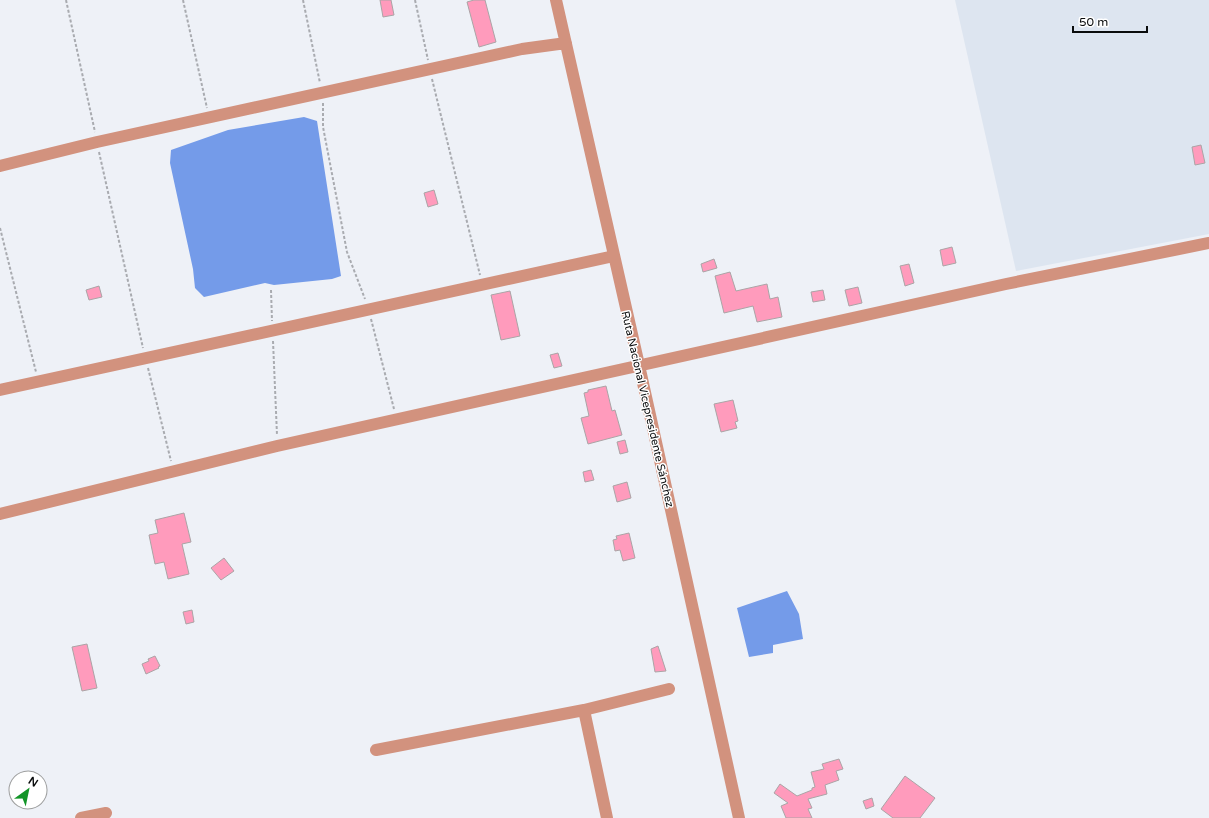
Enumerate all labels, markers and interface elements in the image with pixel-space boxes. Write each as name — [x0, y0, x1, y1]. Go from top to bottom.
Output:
scale bar — [1073, 8, 1147, 34]
text: 50 m — [1079, 15, 1108, 29]
street label: Ruta Nacional Vicepresidente Sánchez — [619, 310, 677, 509]
north arrow — [8, 770, 48, 810]
text: N — [26, 774, 40, 790]

